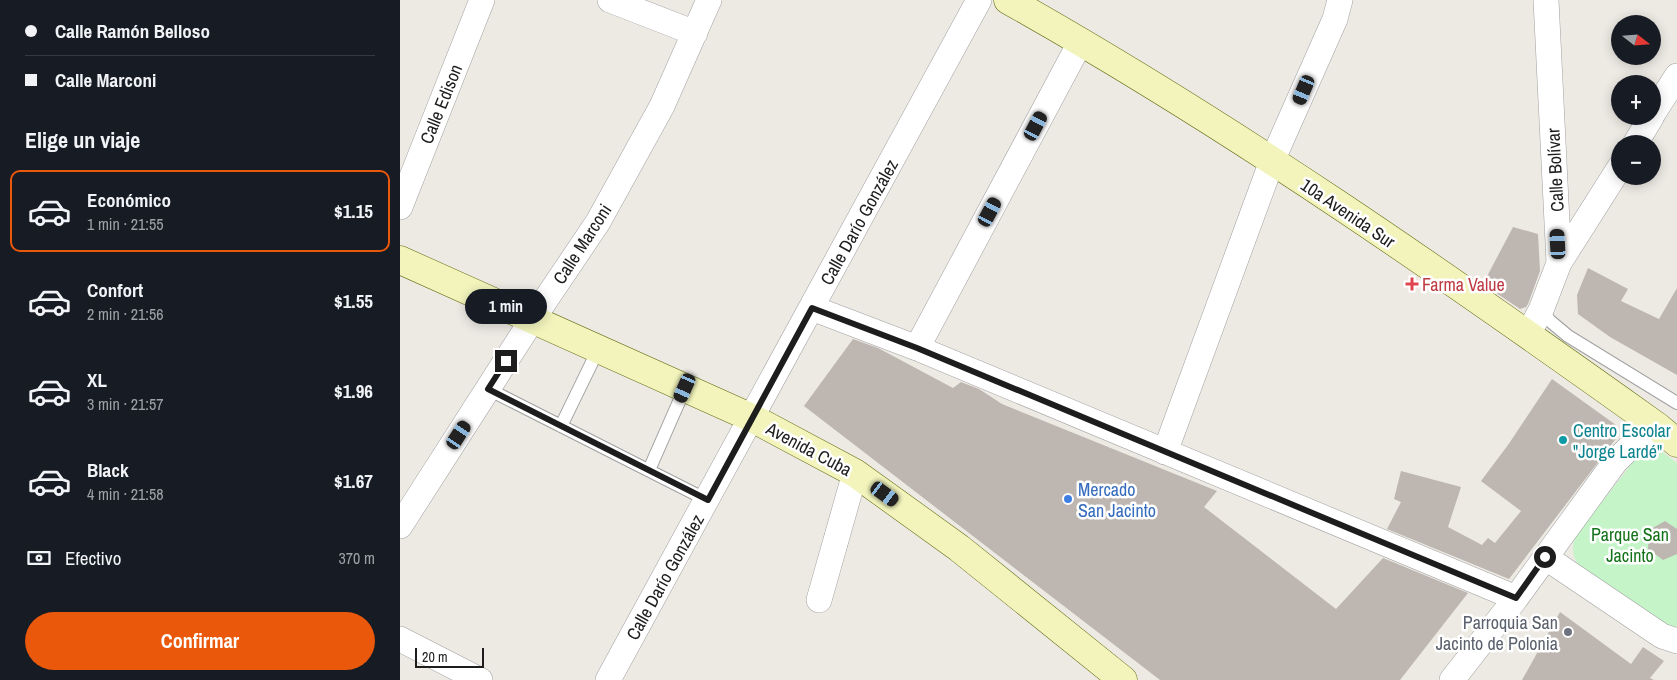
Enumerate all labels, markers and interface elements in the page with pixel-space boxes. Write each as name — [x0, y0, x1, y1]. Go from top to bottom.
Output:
north arrow — [1611, 15, 1661, 65]
map controls — [1611, 15, 1661, 185]
text: Calle Ramón Belloso — [55, 18, 210, 44]
street label: Calle Edison — [414, 61, 468, 147]
text: Calle Marconi — [55, 67, 156, 93]
car — [1291, 73, 1316, 107]
button: + — [1611, 75, 1661, 125]
car — [1022, 109, 1049, 143]
text: Elige un viaje — [25, 125, 140, 155]
street label: Calle Bolívar — [1540, 127, 1570, 212]
button: − — [1611, 135, 1661, 185]
street label: Calle Darío González — [814, 155, 904, 289]
street label: 10a Avenida Sur — [1296, 172, 1400, 254]
text: Económico — [87, 187, 171, 213]
icon: car — [27, 189, 72, 234]
car — [976, 195, 1003, 229]
text: $1.15 — [334, 198, 373, 224]
street label: Calle Marconi — [547, 199, 617, 289]
text: 1 min · 21:55 — [87, 213, 164, 235]
car — [1549, 229, 1566, 259]
place label: Farma Value — [1422, 272, 1505, 297]
text: Confort — [87, 277, 143, 303]
marker: Farma Value — [1406, 278, 1418, 290]
icon: car — [27, 279, 72, 324]
text: $1.55 — [334, 288, 373, 314]
callout: 1 min — [465, 288, 547, 324]
text: 1 min — [489, 295, 523, 317]
text: 2 min · 21:56 — [87, 303, 164, 325]
route end — [495, 350, 517, 372]
text: XL — [87, 367, 107, 393]
icon: car — [27, 369, 72, 414]
car — [672, 371, 697, 405]
text: $1.96 — [334, 378, 373, 404]
text: 3 min · 21:57 — [87, 393, 164, 415]
street label: Avenida Cuba — [761, 416, 856, 482]
car — [444, 418, 473, 452]
place label: Centro Escolar "Jorge Lardé" — [1573, 418, 1671, 464]
marker: Centro Escolar "Jorge Lardé" — [1557, 434, 1569, 446]
text: Black — [87, 457, 129, 483]
icon: car — [27, 459, 72, 504]
text: $1.67 — [334, 468, 373, 494]
place label: Mercado San Jacinto — [1078, 477, 1156, 523]
car — [868, 479, 901, 509]
text: 4 min · 21:58 — [87, 483, 164, 505]
marker: Mercado San Jacinto — [1062, 493, 1074, 505]
street label: Calle Darío González — [620, 510, 710, 644]
park label: Parque San Jacinto — [1591, 522, 1669, 568]
icon: cash — [25, 544, 53, 572]
text: Efectivo — [65, 545, 121, 571]
route start — [1534, 546, 1556, 568]
text: 370 m — [339, 547, 375, 569]
place label: Parroquia San Jacinto de Polonia — [1436, 610, 1558, 656]
button: Confirmar — [25, 612, 375, 670]
marker: Parroquia San Jacinto de Polonia — [1562, 626, 1574, 638]
scale bar — [415, 645, 484, 668]
text: 20 m — [422, 648, 448, 666]

